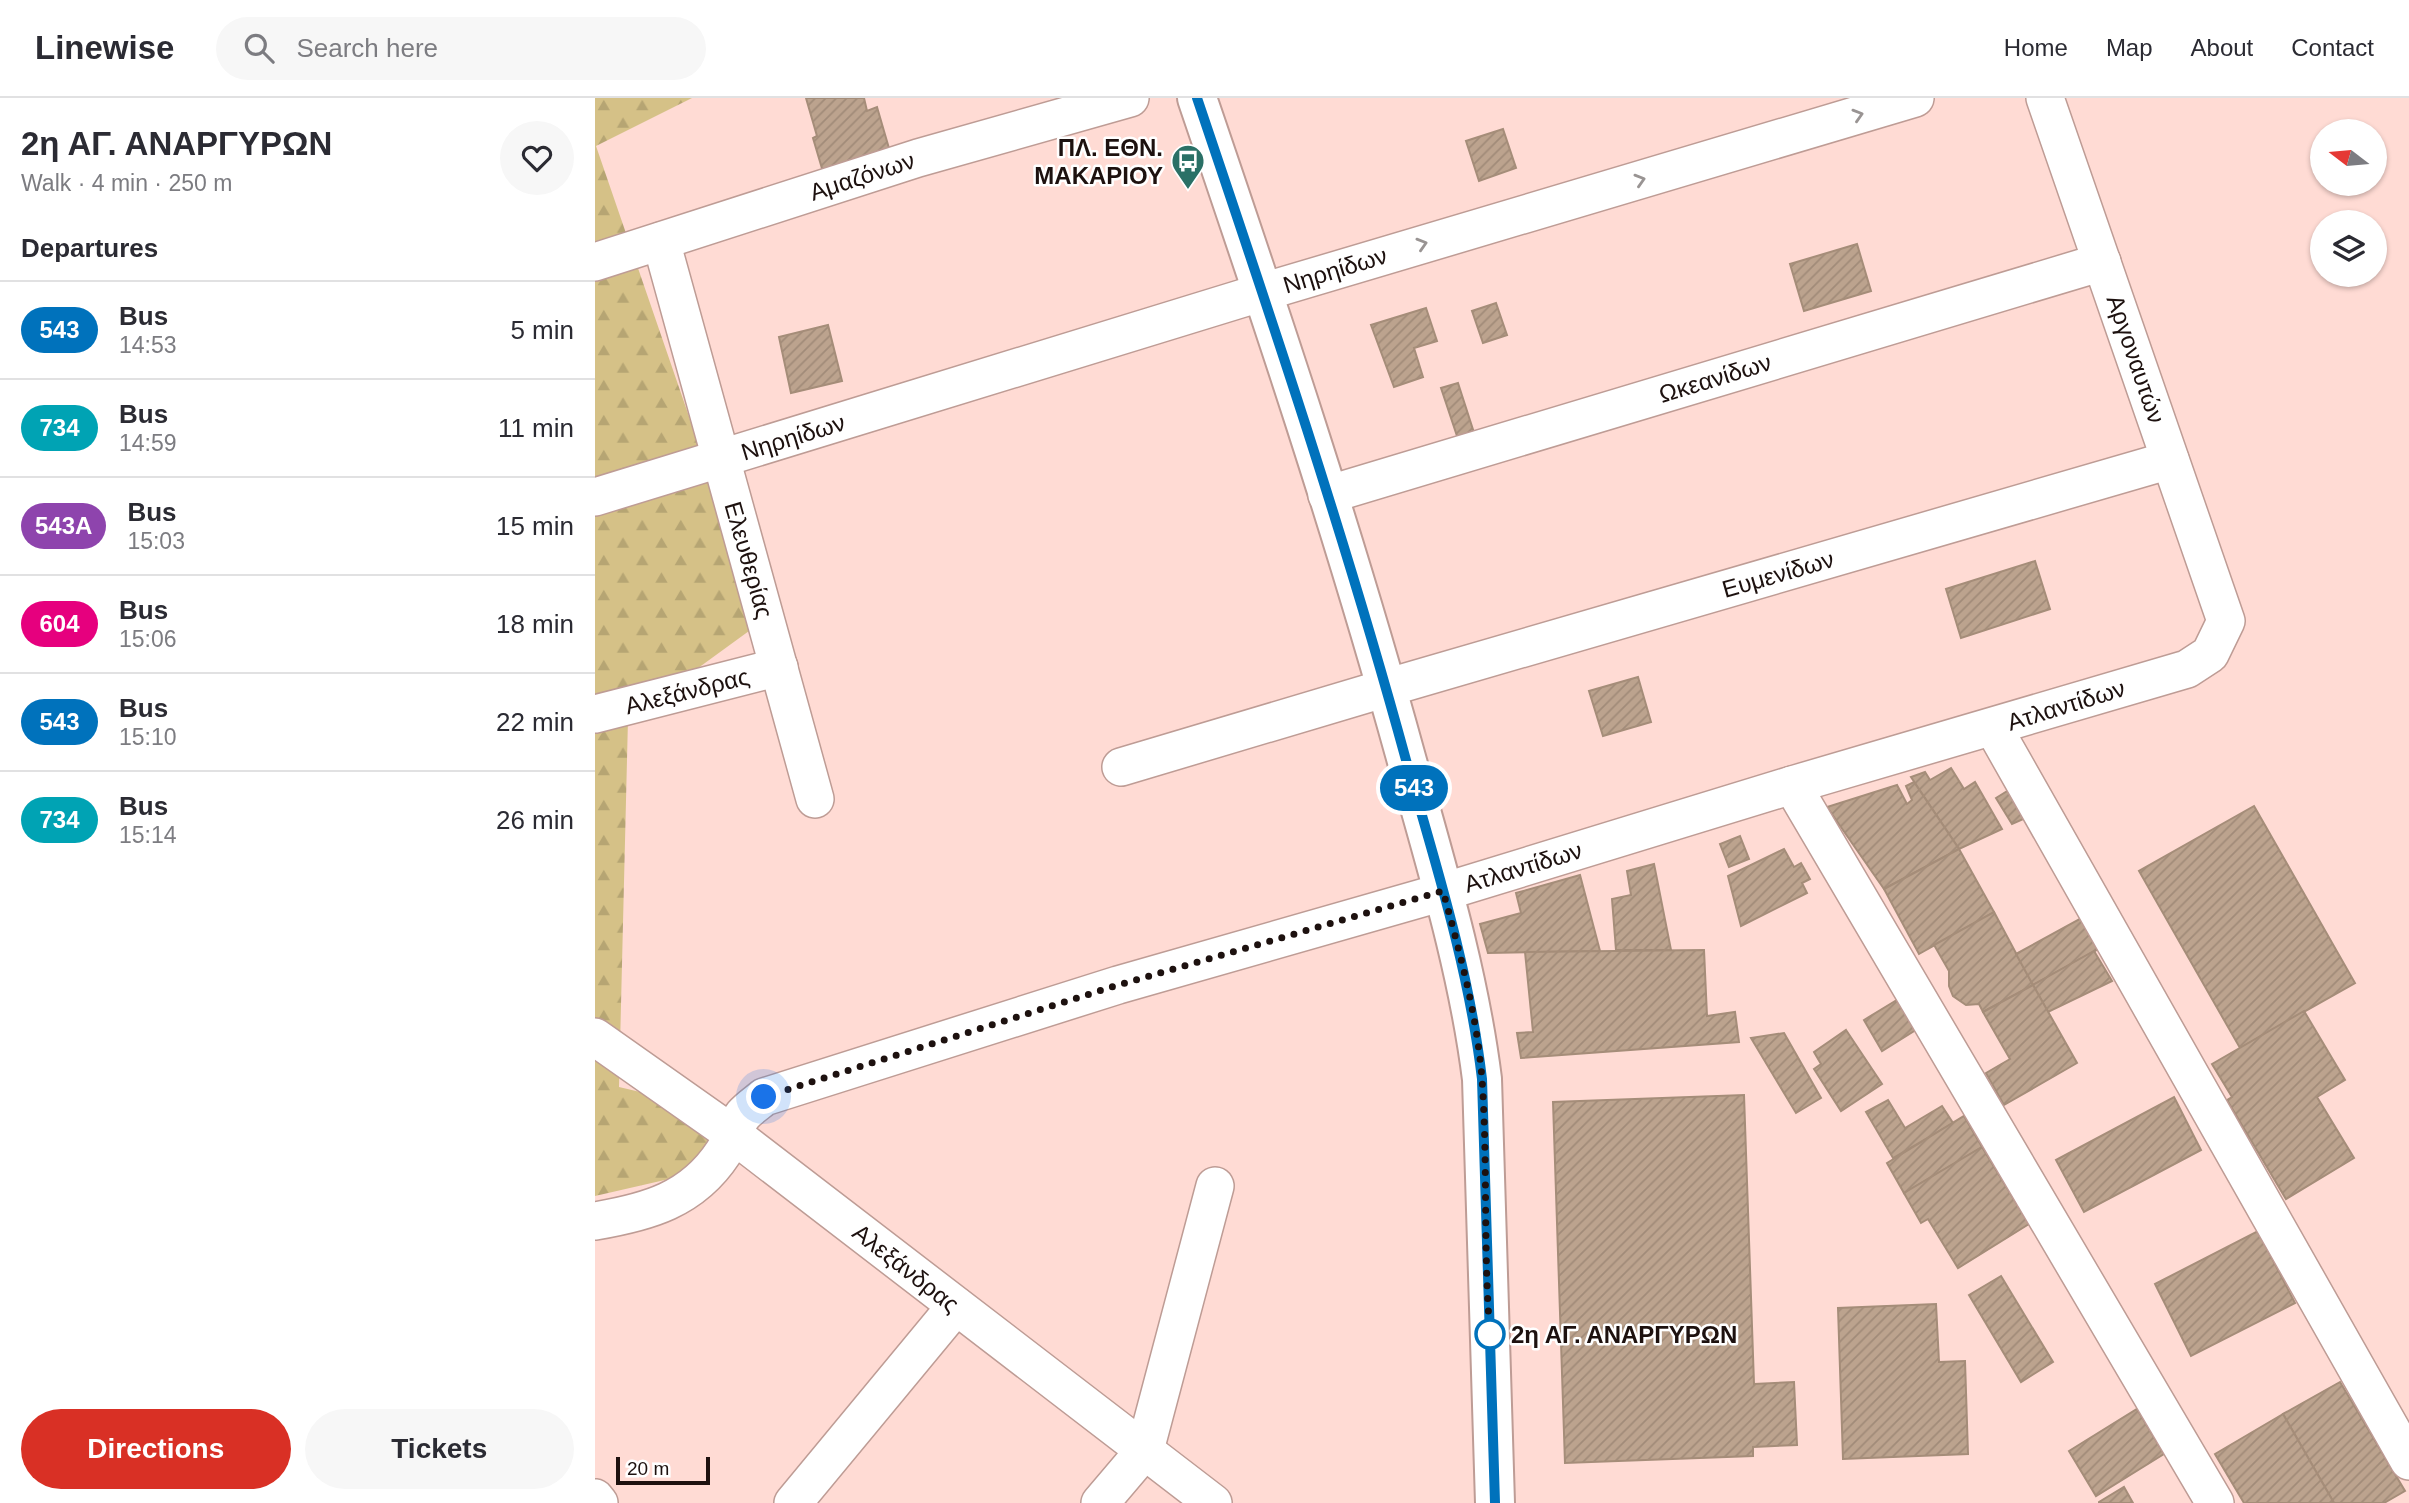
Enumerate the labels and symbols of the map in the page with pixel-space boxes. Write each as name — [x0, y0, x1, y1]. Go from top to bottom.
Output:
one-way arrow — [1852, 108, 1864, 123]
north arrow — [2310, 119, 2387, 196]
place label: ΠΛ. ΕΘΝ. ΜΑΚΑΡΙΟΥ — [1034, 134, 1163, 189]
bus stop icon: ΠΛ. ΕΘΝ. ΜΑΚΑΡΙΟΥ — [1169, 142, 1207, 191]
street label: Αμαζόνων — [806, 146, 918, 206]
one-way arrow — [1634, 173, 1646, 188]
one-way arrow — [1416, 238, 1428, 253]
street label: Νηρηίδων — [1280, 241, 1390, 299]
street label: Αργοναυτών — [2101, 291, 2171, 427]
street label: Ωκεανίδων — [1656, 348, 1774, 408]
street label: Νηρηίδων — [738, 408, 848, 466]
street label: Ελευθερίας — [719, 498, 779, 622]
street label: Ευμενίδων — [1719, 545, 1837, 603]
street label: Αλεξάνδρας — [622, 663, 752, 719]
street label: Ατλαντίδων — [2004, 674, 2128, 736]
line badge: 543 — [1374, 765, 1454, 811]
street label: Ατλαντίδων — [1461, 836, 1585, 898]
your location — [746, 1079, 781, 1114]
street label: Αλεξάνδρας — [848, 1218, 964, 1318]
marker: 2η ΑΓ. ΑΝΑΡΓΥΡΩΝ — [1475, 1319, 1505, 1349]
place label: 2η ΑΓ. ΑΝΑΡΓΥΡΩΝ — [1511, 1321, 1737, 1348]
scale bar — [616, 1454, 711, 1486]

